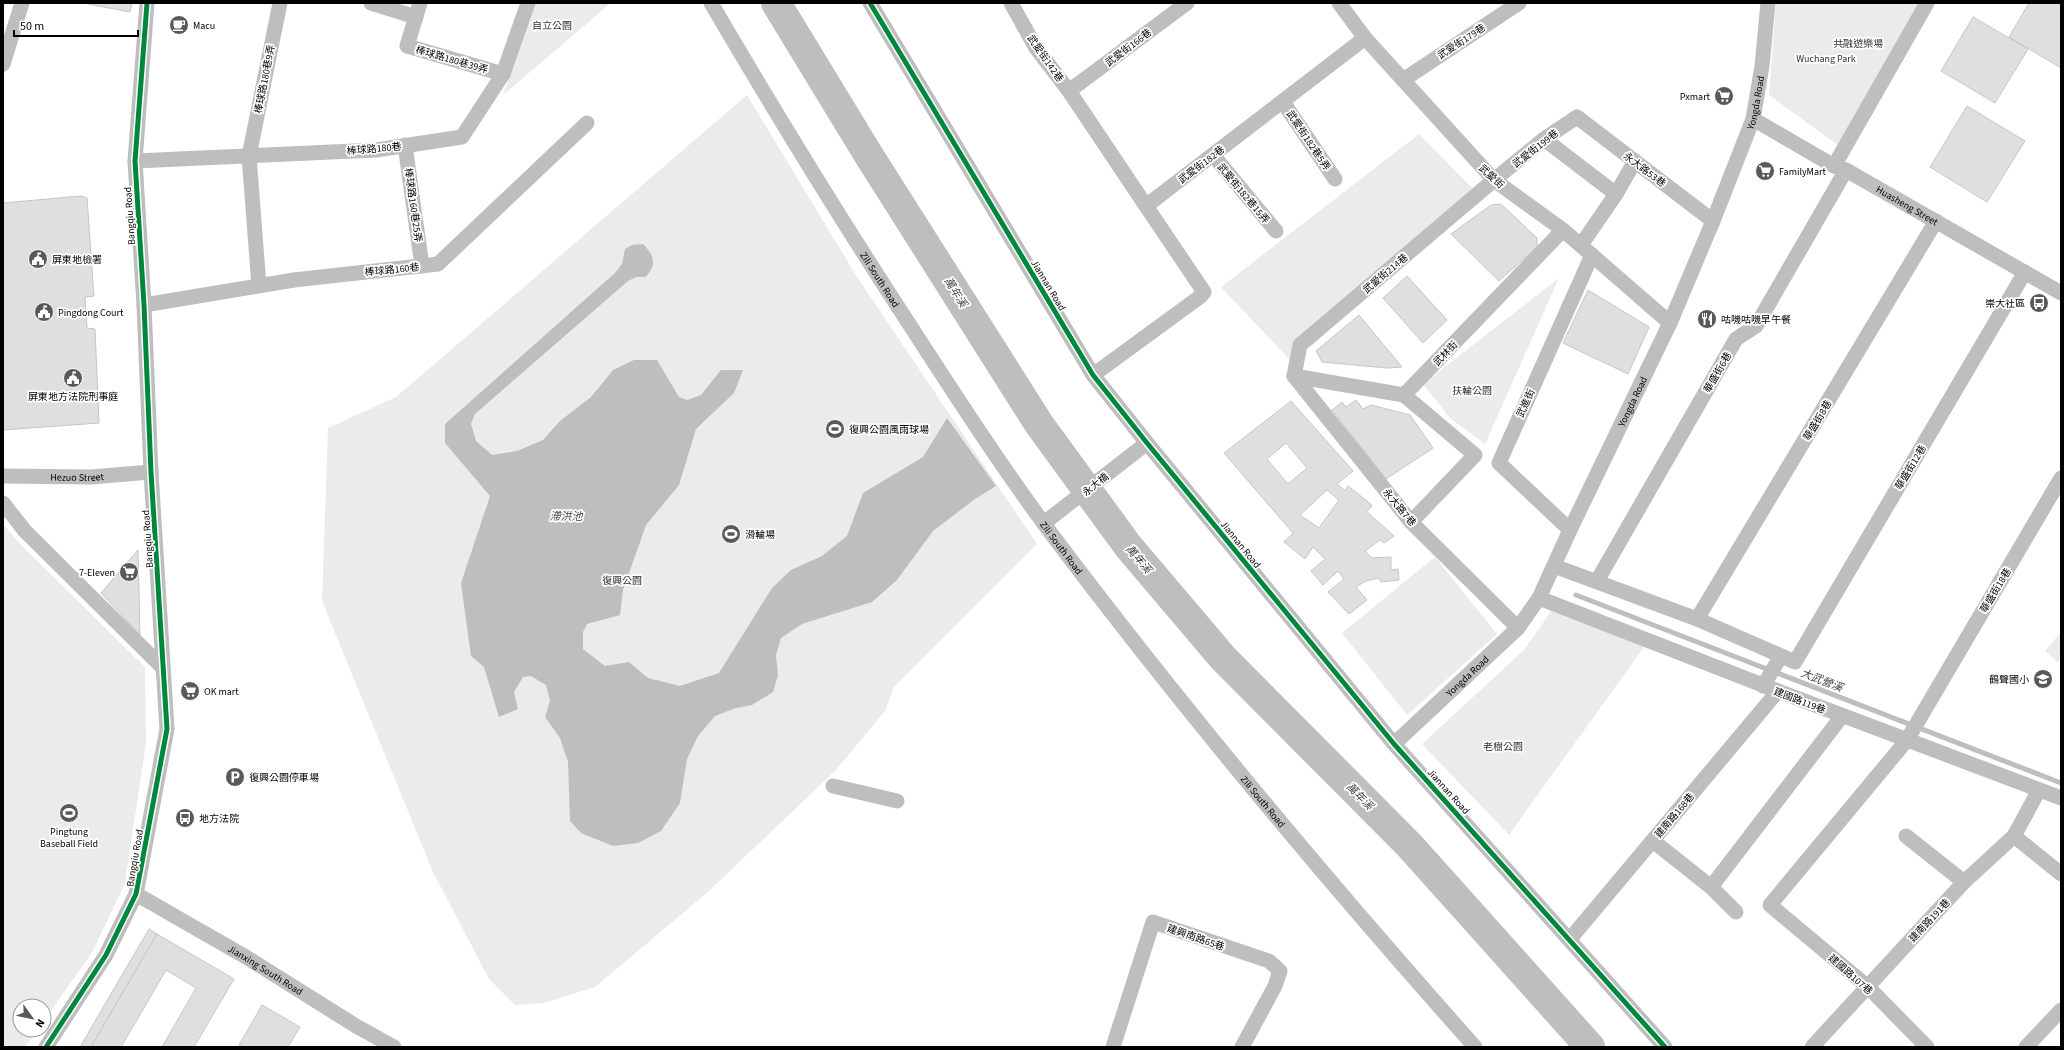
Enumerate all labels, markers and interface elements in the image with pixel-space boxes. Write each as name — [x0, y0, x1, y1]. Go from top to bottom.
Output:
scale bar — [14, 12, 138, 38]
cafe icon: Macu — [168, 14, 190, 36]
text: 50 m — [20, 18, 44, 35]
place label: Macu — [193, 19, 215, 33]
park label: 自立公園 — [532, 19, 572, 33]
street label: 武愛街179巷 — [1435, 21, 1488, 63]
street label: 武愛街166巷 — [1102, 26, 1155, 70]
street label: 武愛街142巷 — [1024, 32, 1067, 85]
park label: 共融遊樂場 — [1833, 37, 1883, 51]
street label: 棒球路180巷39弄 — [414, 43, 490, 77]
street label: 棒球路180巷9弄 — [251, 44, 279, 115]
park label: Wuchang Park — [1796, 52, 1856, 66]
street label: Yongda Road — [1743, 75, 1768, 133]
supermarket icon: Pxmart — [1713, 85, 1735, 107]
place label: Pxmart — [1680, 90, 1711, 104]
street label: 武愛街182巷5弄 — [1283, 108, 1334, 173]
street label: 武愛街199巷 — [1510, 126, 1562, 171]
street label: 棒球路180巷 — [346, 140, 402, 158]
street label: 武愛街182巷 — [1175, 143, 1228, 187]
street label: 永大路53巷 — [1620, 149, 1669, 190]
street label: 武愛街182巷15弄 — [1214, 160, 1273, 227]
supermarket icon: FamilyMart — [1754, 160, 1776, 182]
street label: 武愛街 — [1476, 161, 1507, 192]
place label: FamilyMart — [1779, 165, 1826, 179]
street label: 棒球路160巷25弄 — [401, 167, 425, 243]
street label: Huasheng Street — [1873, 183, 1941, 230]
street label: Bangqiu Road — [121, 186, 139, 245]
public building icon: 屏東地檢署 — [27, 248, 49, 270]
street label: Zili South Road — [856, 249, 902, 310]
street label: 武愛街214巷 — [1360, 251, 1411, 297]
place label: 屏東地檢署 — [52, 253, 102, 267]
street label: Jiannan Road — [1027, 257, 1069, 314]
street label: 棒球路160巷 — [364, 260, 420, 280]
water label: 萬年溪 — [940, 274, 972, 312]
bus stop icon: 崇大社區 — [2028, 292, 2050, 314]
place label: 崇大社區 — [1985, 297, 2025, 311]
public building icon: Pingdong Court — [33, 301, 55, 323]
place label: Pingdong Court — [58, 306, 124, 320]
restaurant icon: 咕嘰咕嘰早午餐 — [1696, 308, 1718, 330]
place label: 咕嘰咕嘰早午餐 — [1721, 313, 1791, 327]
street label: 武林街 — [1430, 338, 1461, 369]
street label: 華盛街6巷 — [1701, 350, 1735, 395]
public building icon: 屏東地方法院刑事庭 — [62, 367, 84, 389]
street label: Yongda Road — [1614, 374, 1651, 430]
park label: 扶輪公園 — [1452, 384, 1492, 398]
street label: 武進街 — [1513, 387, 1538, 420]
place label: 屏東地方法院刑事庭 — [28, 390, 118, 404]
street label: 華盛街8巷 — [1800, 398, 1835, 443]
sports icon: 復興公園風雨球場 — [824, 418, 846, 440]
place label: 復興公園風雨球場 — [849, 423, 929, 437]
street label: 華盛街12巷 — [1892, 443, 1930, 493]
street label: Hezuo Street — [50, 470, 105, 485]
street label: 永大橋 — [1079, 470, 1112, 500]
street label: 永大路7巷 — [1379, 486, 1419, 529]
street label: Bangqiu Road — [139, 509, 157, 568]
water label: 滯洪池 — [550, 509, 583, 524]
street label: Jiannan Road — [1217, 518, 1264, 571]
street label: Zili South Road — [1036, 519, 1086, 578]
sports icon: 滑輪場 — [720, 523, 742, 545]
place label: 滑輪場 — [745, 528, 775, 542]
water label: 萬年溪 — [1122, 542, 1156, 578]
supermarket icon: 7-Eleven — [118, 561, 140, 583]
place label: 7-Eleven — [79, 566, 115, 580]
street label: 華盛街18巷 — [1977, 566, 2015, 616]
park label: 復興公園 — [602, 574, 642, 588]
street label: Yongda Road — [1442, 653, 1492, 701]
water label: 大武營溪 — [1799, 666, 1847, 696]
school or university icon: 鶴聲國小 — [2032, 668, 2054, 690]
place label: 鶴聲國小 — [1989, 673, 2029, 687]
supermarket icon: OK mart — [179, 680, 201, 702]
place label: OK mart — [204, 685, 239, 699]
street label: 建國路119巷 — [1771, 685, 1828, 717]
park label: 老樹公園 — [1483, 740, 1523, 754]
parking icon: 復興公園停車場 — [224, 766, 246, 788]
street label: Jiannan Road — [1424, 766, 1473, 818]
place label: 復興公園停車場 — [249, 771, 319, 785]
street label: Zili South Road — [1237, 773, 1288, 831]
water label: 萬年溪 — [1343, 779, 1378, 815]
street label: 建南路168巷 — [1652, 790, 1698, 841]
sports icon: Pingtung Baseball Field — [58, 802, 80, 824]
bus stop icon: 地方法院 — [174, 807, 196, 829]
place label: 地方法院 — [199, 812, 239, 826]
place label: Pingtung Baseball Field — [40, 825, 98, 851]
street label: Bangqiu Road — [123, 828, 147, 888]
street label: 建南路191巷 — [1906, 896, 1954, 946]
street label: 建興南路65巷 — [1165, 922, 1226, 954]
street label: Jianxing South Road — [225, 942, 305, 999]
street label: 建國路107巷 — [1825, 951, 1876, 998]
north arrow — [12, 998, 52, 1038]
text: N — [32, 1016, 48, 1030]

